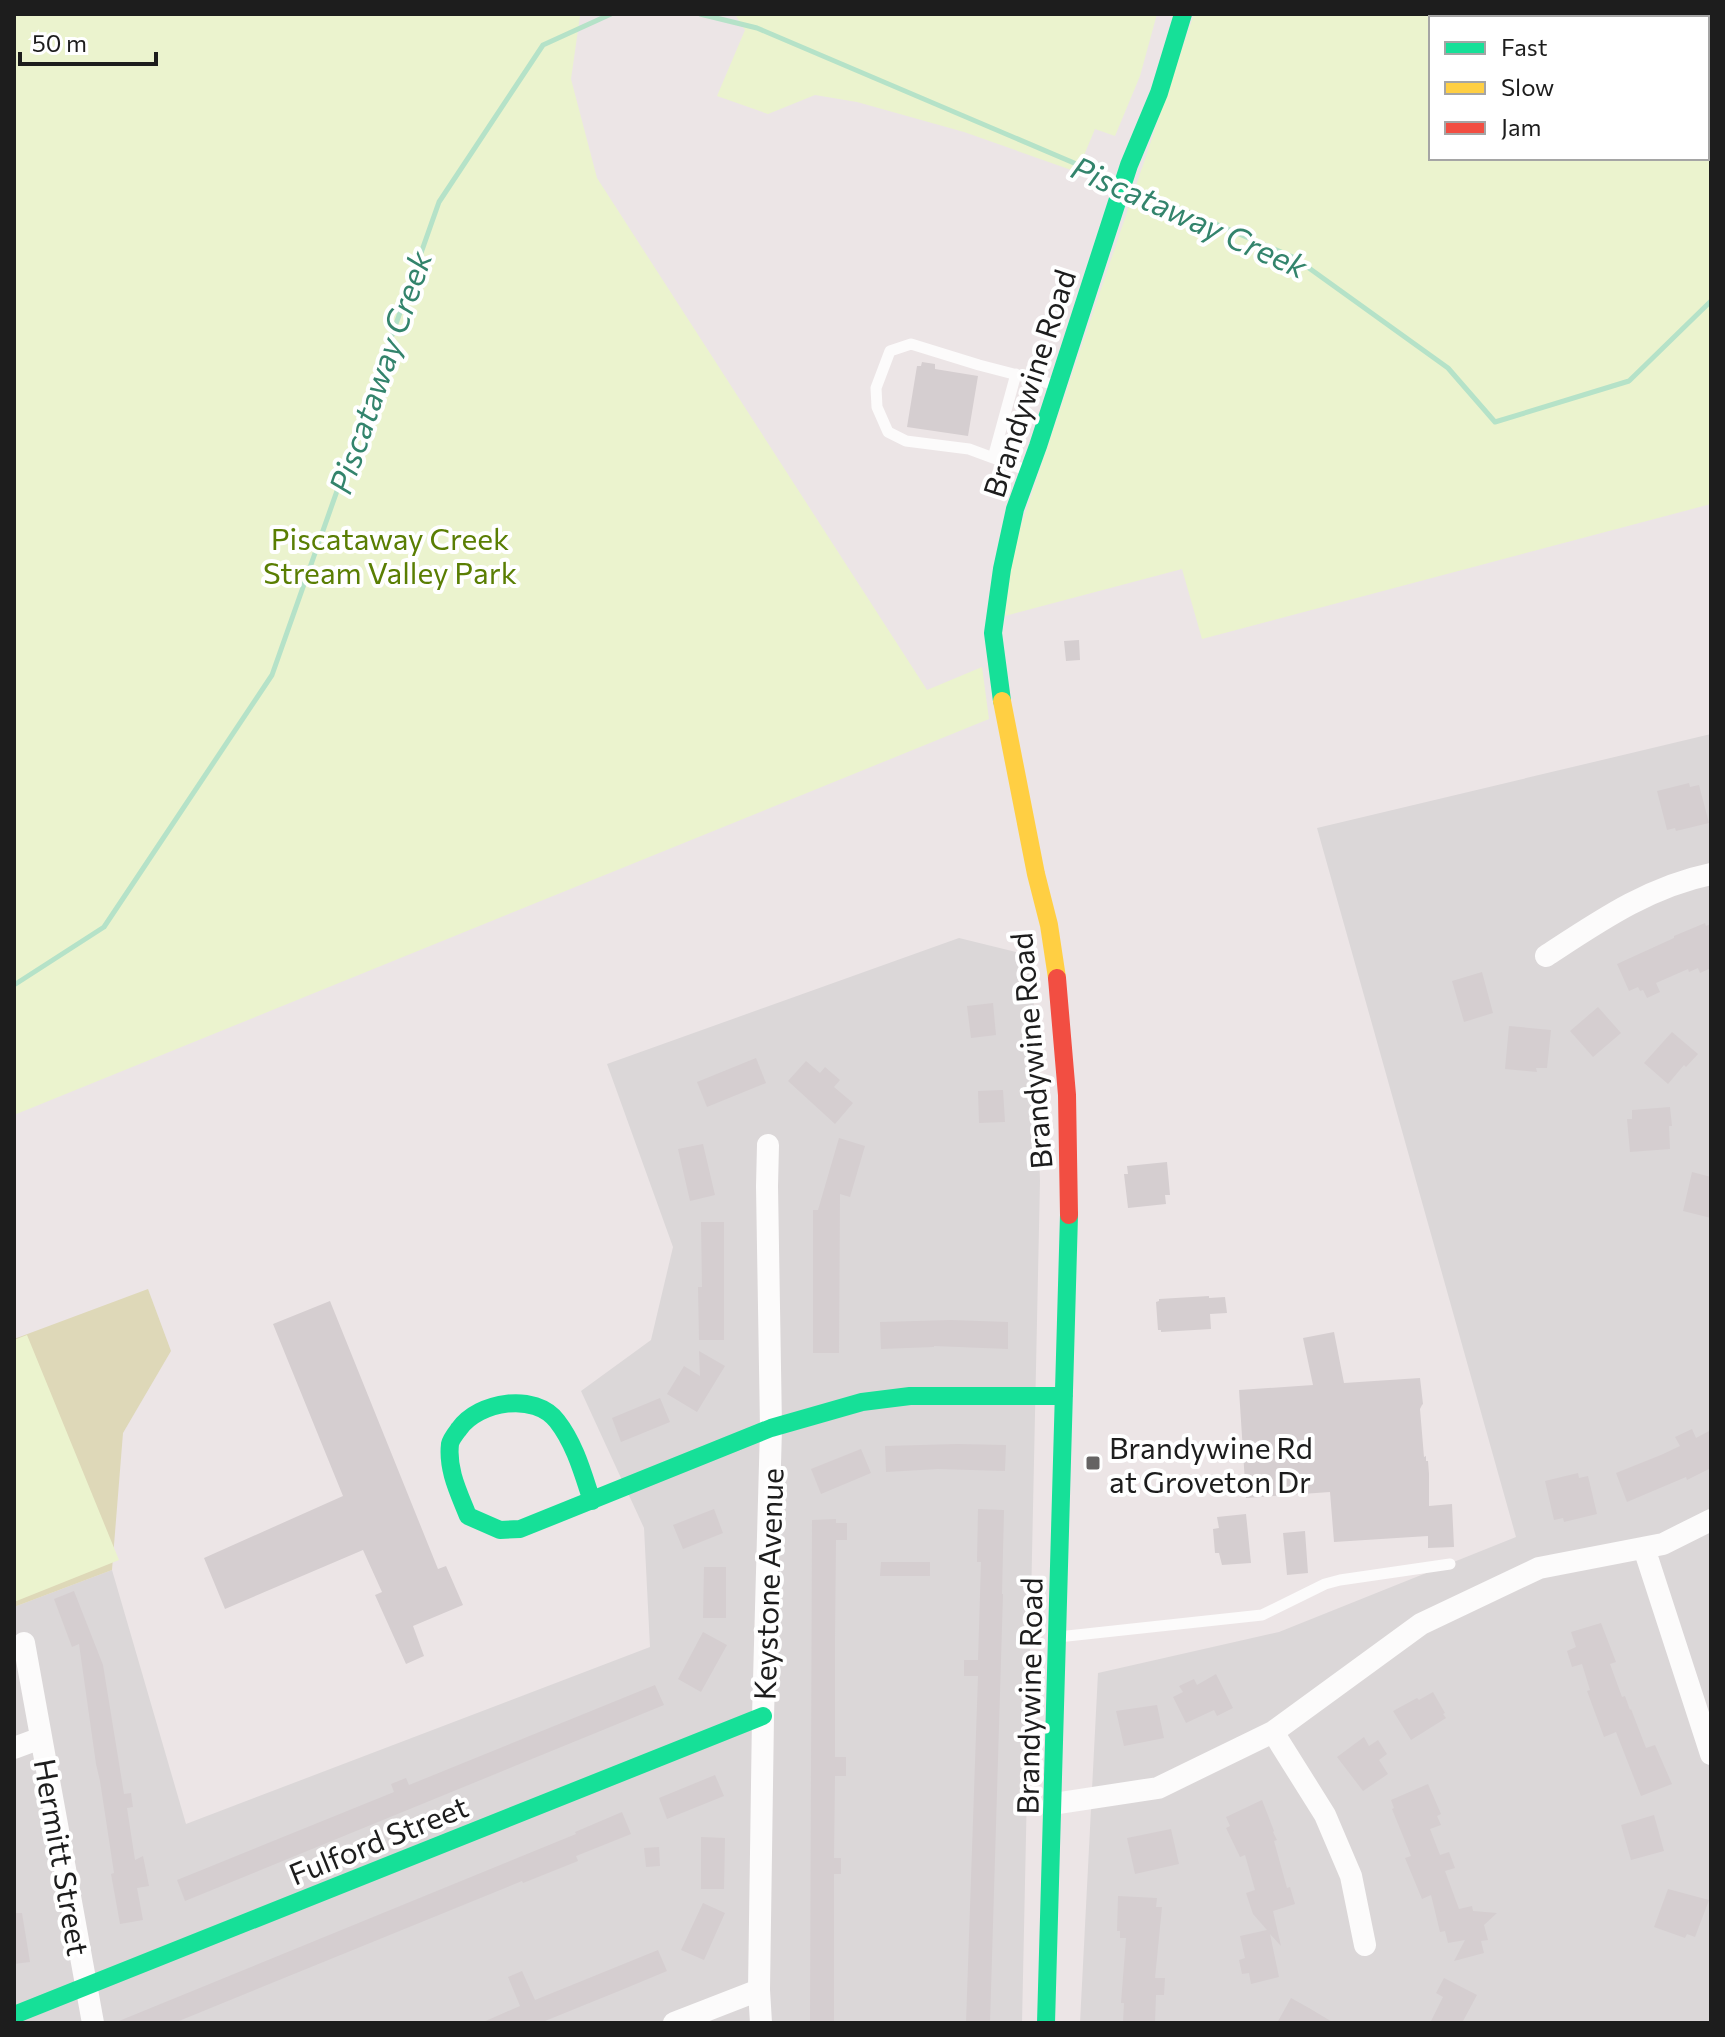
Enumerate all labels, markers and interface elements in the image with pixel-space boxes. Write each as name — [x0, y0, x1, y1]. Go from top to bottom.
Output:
scale bar — [20, 16, 156, 66]
legend — [1429, 16, 1709, 160]
text: 50 m — [32, 28, 87, 57]
text: Fast — [1501, 32, 1548, 61]
text: Slow — [1501, 72, 1554, 101]
text: Jam — [1501, 112, 1541, 141]
water label: Piscataway Creek — [1066, 146, 1315, 286]
water label: Piscataway Creek — [319, 245, 439, 499]
street label: Brandywine Road — [974, 264, 1082, 502]
park label: Piscataway Creek Stream Valley Park — [263, 519, 517, 590]
street label: Brandywine Road — [1001, 931, 1059, 1171]
place label: Brandywine Rd at Groveton Dr — [1109, 1428, 1313, 1499]
marker: Brandywine Rd at Groveton Dr — [1084, 1454, 1102, 1472]
street label: Keystone Avenue — [744, 1467, 790, 1701]
street label: Brandywine Road — [1007, 1577, 1049, 1815]
street label: Hermitt Street — [27, 1756, 99, 1958]
street label: Fulford Street — [283, 1786, 473, 1892]

